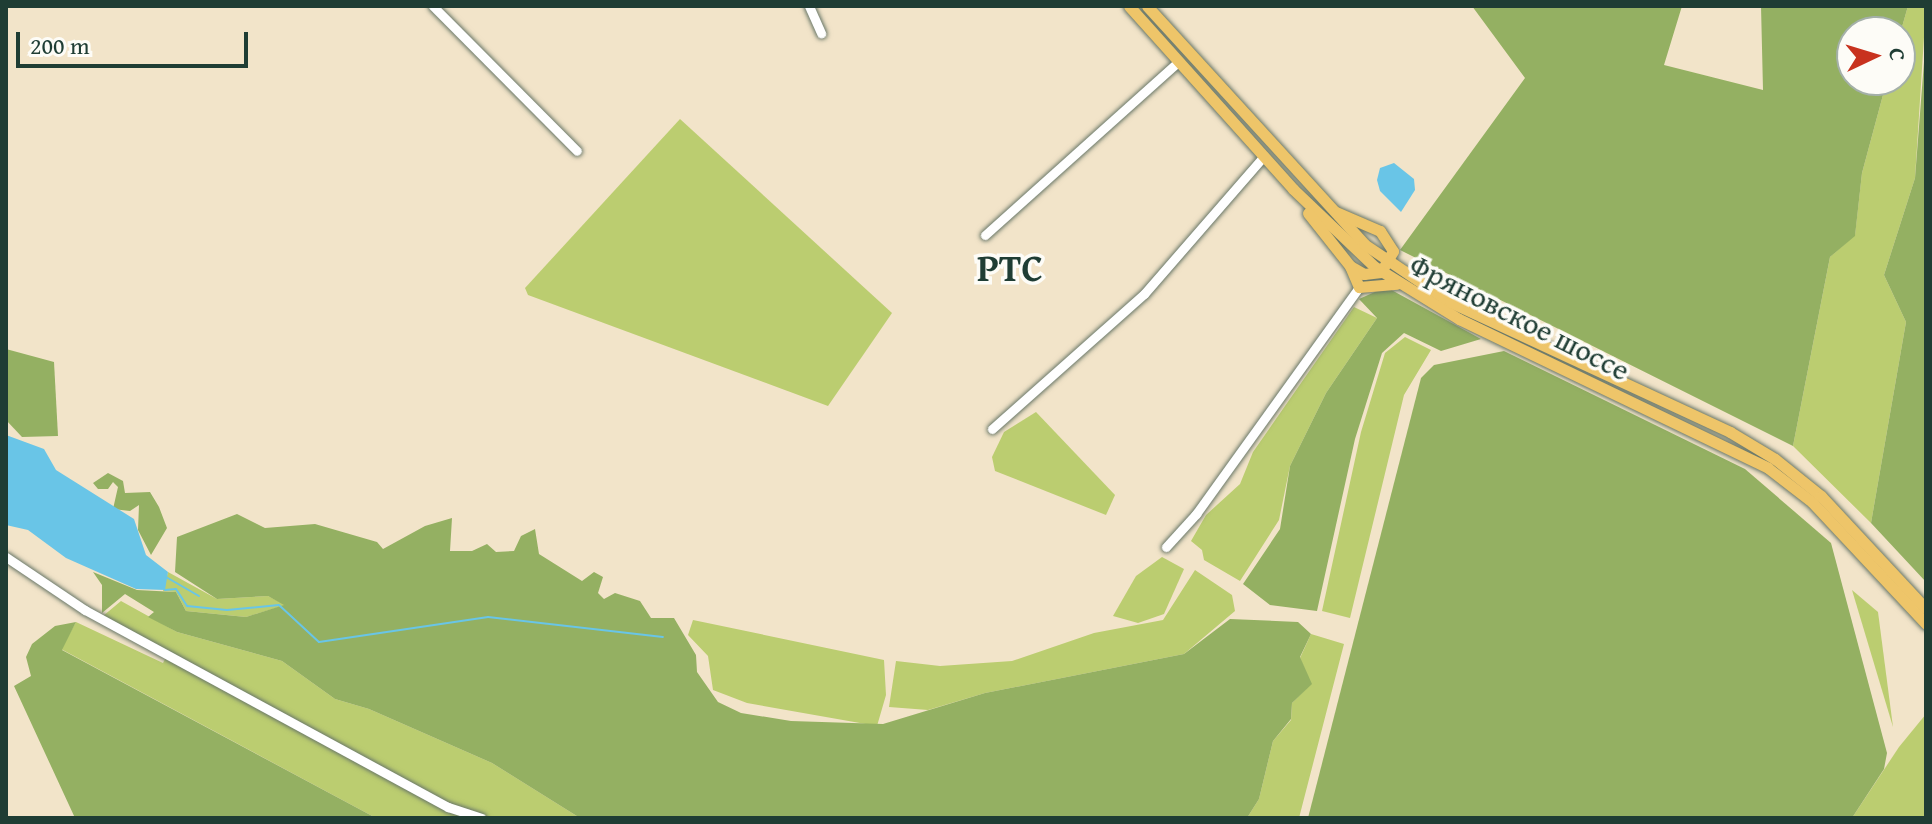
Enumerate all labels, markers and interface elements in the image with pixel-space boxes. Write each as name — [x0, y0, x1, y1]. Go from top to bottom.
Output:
scale bar — [20, 16, 252, 66]
north arrow — [1836, 16, 1916, 96]
text: 200 m — [30, 28, 90, 63]
text: С — [1882, 47, 1914, 62]
district label: РТС — [977, 245, 1043, 291]
street label: Фряновское шоссе — [1404, 246, 1636, 388]

